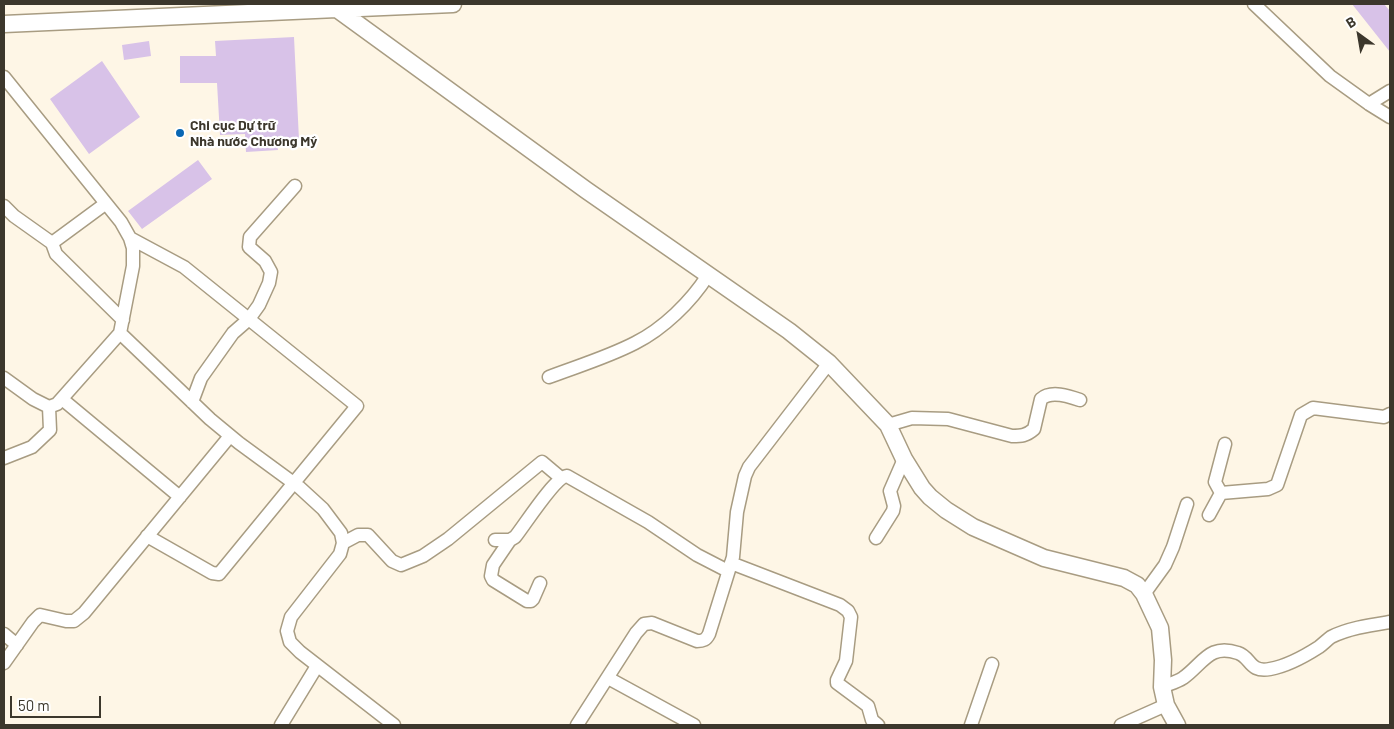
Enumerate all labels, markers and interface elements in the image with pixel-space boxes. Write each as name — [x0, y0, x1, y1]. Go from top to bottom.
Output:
north arrow — [1334, 10, 1384, 60]
text: B — [1343, 12, 1359, 31]
place label: Chi cục Dự trữ Nhà nước Chương Mỹ — [190, 117, 317, 150]
marker: Chi cục Dự trữ Nhà nước Chương Mỹ — [174, 127, 186, 139]
scale bar — [12, 686, 104, 718]
text: 50 m — [18, 696, 50, 714]

